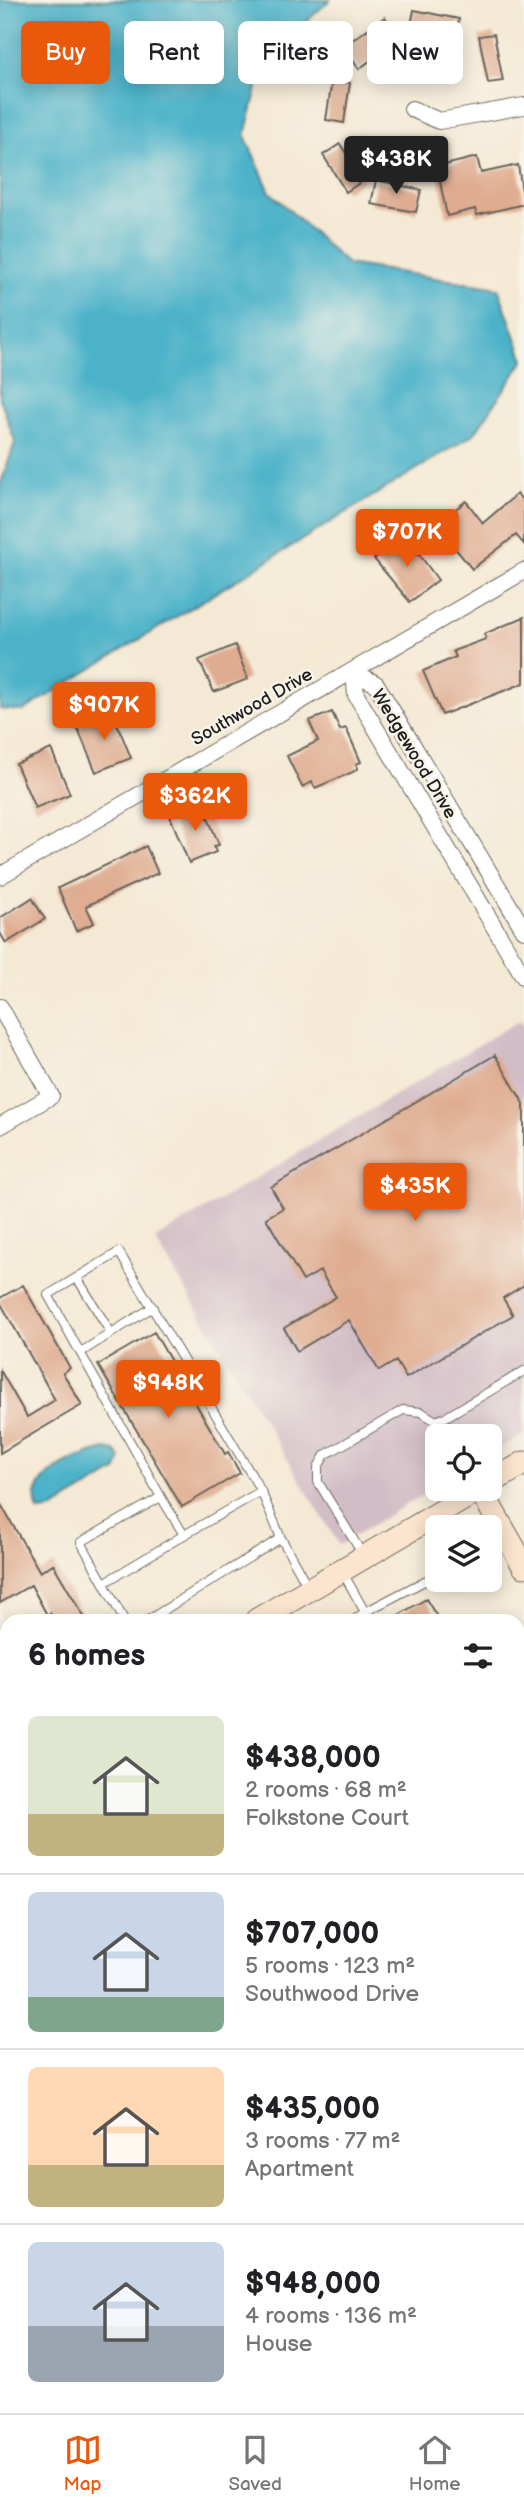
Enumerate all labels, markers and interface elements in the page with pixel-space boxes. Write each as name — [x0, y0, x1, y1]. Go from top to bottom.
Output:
chip: Buy — [21, 21, 110, 84]
chip: Rent — [124, 21, 224, 84]
chip: Filters — [238, 21, 353, 84]
chip: New — [367, 21, 463, 84]
pin: $438K — [347, 136, 445, 196]
text: $438K — [360, 145, 432, 173]
pin: $707K — [358, 510, 456, 569]
text: $707K — [372, 518, 442, 546]
street label: Southwood Drive — [188, 664, 317, 750]
pin: $907K — [55, 682, 153, 742]
street label: Wedgewood Drive — [367, 685, 461, 823]
text: $907K — [68, 691, 140, 719]
pin: $362K — [146, 774, 244, 833]
text: $362K — [159, 782, 231, 810]
pin: $435K — [366, 1164, 464, 1223]
text: $435K — [379, 1172, 451, 1200]
pin: $948K — [119, 1360, 217, 1420]
text: $948K — [132, 1369, 204, 1397]
map controls — [425, 1424, 502, 1592]
button: locate — [425, 1424, 502, 1501]
button: layers — [425, 1515, 502, 1592]
icon: filters — [459, 1637, 497, 1675]
text: 6 homes — [28, 1638, 145, 1674]
text: $438,000 — [245, 1740, 381, 1776]
icon: home — [84, 1744, 168, 1828]
text: 2 rooms · 68 m² — [245, 1776, 407, 1804]
text: Folkstone Court — [245, 1804, 409, 1832]
text: $707,000 — [245, 1916, 379, 1952]
icon: home — [84, 1920, 168, 2004]
text: 5 rooms · 123 m² — [245, 1952, 415, 1980]
text: Southwood Drive — [245, 1980, 419, 2008]
text: $435,000 — [245, 2091, 380, 2127]
icon: home — [84, 2095, 168, 2179]
text: 3 rooms · 77 m² — [245, 2127, 401, 2155]
text: Apartment — [245, 2155, 354, 2183]
text: $948,000 — [245, 2266, 381, 2302]
icon: home — [84, 2270, 168, 2354]
text: 4 rooms · 136 m² — [245, 2302, 417, 2330]
text: House — [245, 2330, 312, 2358]
tab: Map — [63, 2431, 102, 2496]
tab: Saved — [229, 2431, 282, 2496]
tab: Home — [409, 2431, 461, 2496]

